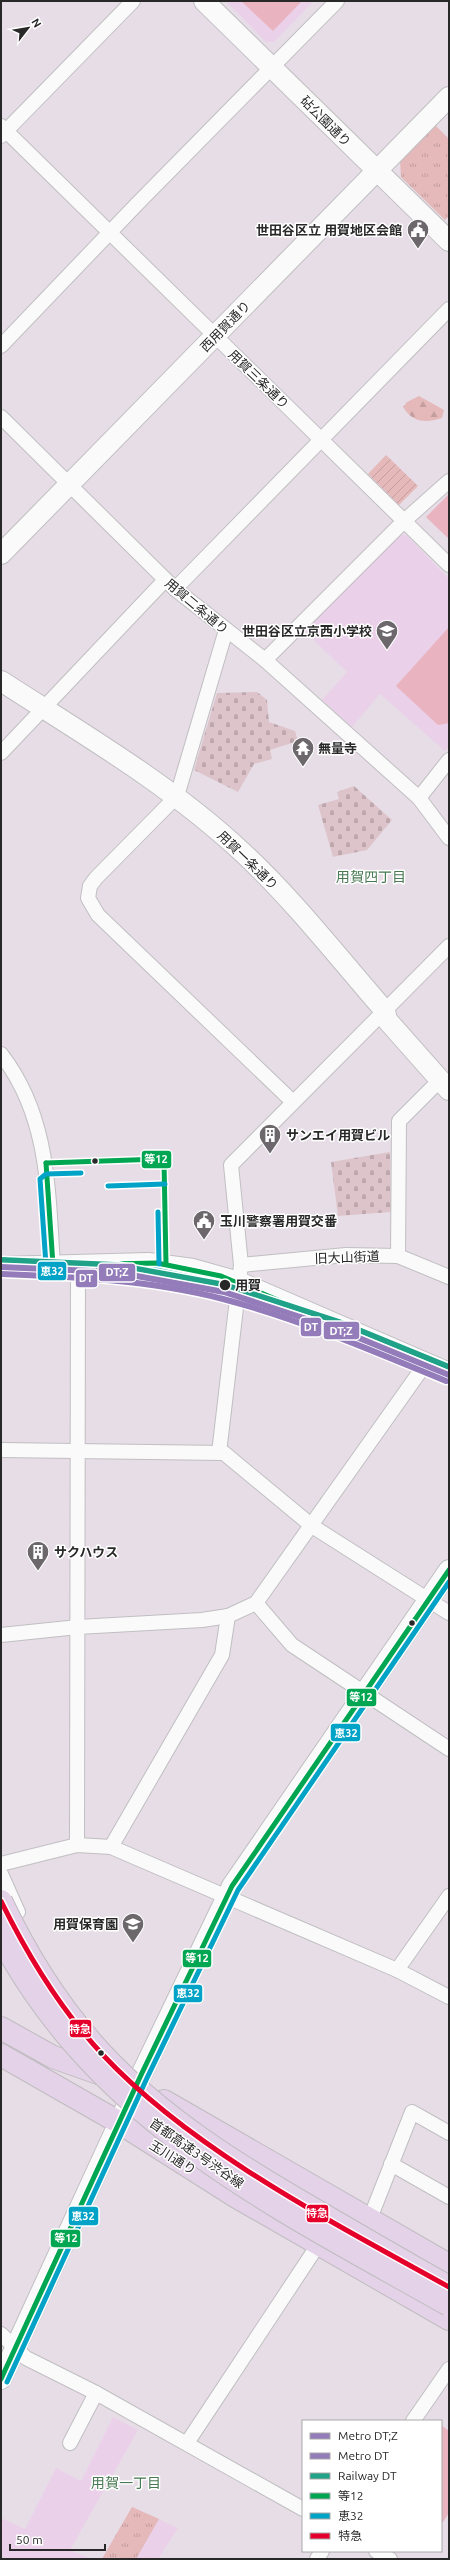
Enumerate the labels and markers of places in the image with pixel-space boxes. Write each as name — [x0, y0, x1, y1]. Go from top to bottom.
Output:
public building icon: 世田谷区立 用賀地区会館 — [405, 217, 431, 250]
place label: 世田谷区立 用賀地区会館 — [256, 223, 402, 237]
school or university icon: 世田谷区立京西小学校 — [374, 618, 400, 651]
place label: 世田谷区立京西小学校 — [242, 624, 372, 638]
temple icon: 無量寺 — [290, 735, 316, 768]
place label: 無量寺 — [318, 741, 357, 755]
building icon: サンエイ用賀ビル — [257, 1122, 283, 1155]
place label: サンエイ用賀ビル — [286, 1128, 390, 1142]
unlabelled marker — [90, 1156, 100, 1166]
public building icon: 玉川警察署用賀交番 — [191, 1208, 217, 1241]
place label: 玉川警察署用賀交番 — [220, 1214, 337, 1228]
marker: 用賀 — [218, 1278, 232, 1292]
place label: 用賀 — [235, 1278, 261, 1292]
building icon: サクハウス — [25, 1539, 51, 1572]
place label: サクハウス — [54, 1545, 118, 1559]
unlabelled marker — [407, 1618, 417, 1628]
school or university icon: 用賀保育園 — [120, 1911, 146, 1944]
place label: 用賀保育園 — [53, 1917, 118, 1931]
unlabelled marker — [96, 2048, 106, 2058]

